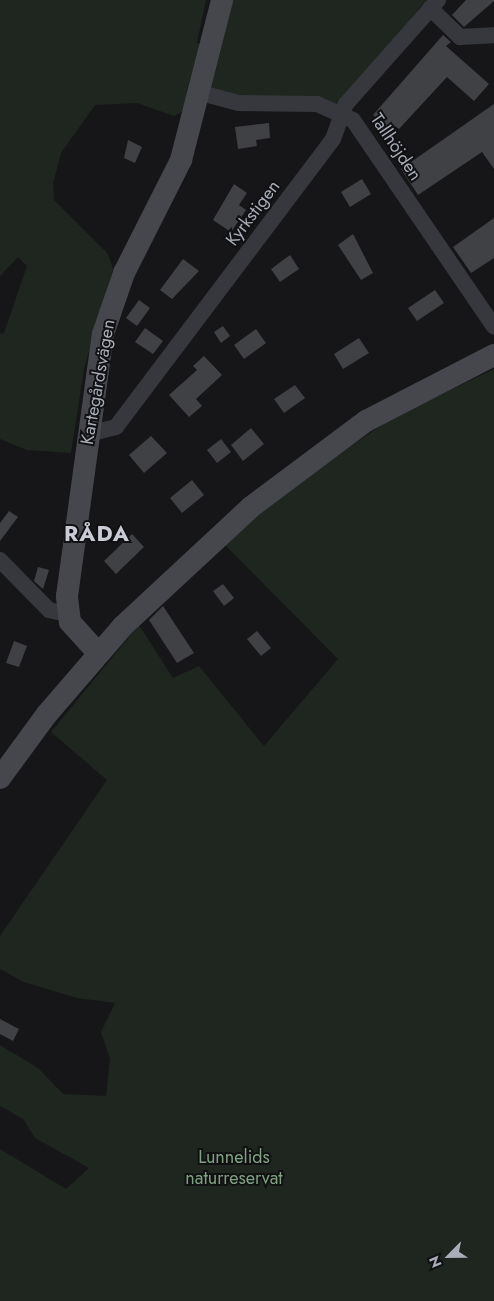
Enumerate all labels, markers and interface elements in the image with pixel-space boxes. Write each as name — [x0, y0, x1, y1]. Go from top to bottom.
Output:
street label: Tallhöjden — [366, 109, 426, 185]
street label: Kyrkstigen — [221, 176, 285, 250]
street label: Kartegårdsvägen — [76, 318, 120, 446]
district label: RÅDA — [63, 521, 131, 547]
park label: Lunnelids naturreservat — [185, 1147, 283, 1190]
north arrow — [424, 1231, 474, 1281]
text: N — [424, 1253, 447, 1271]

